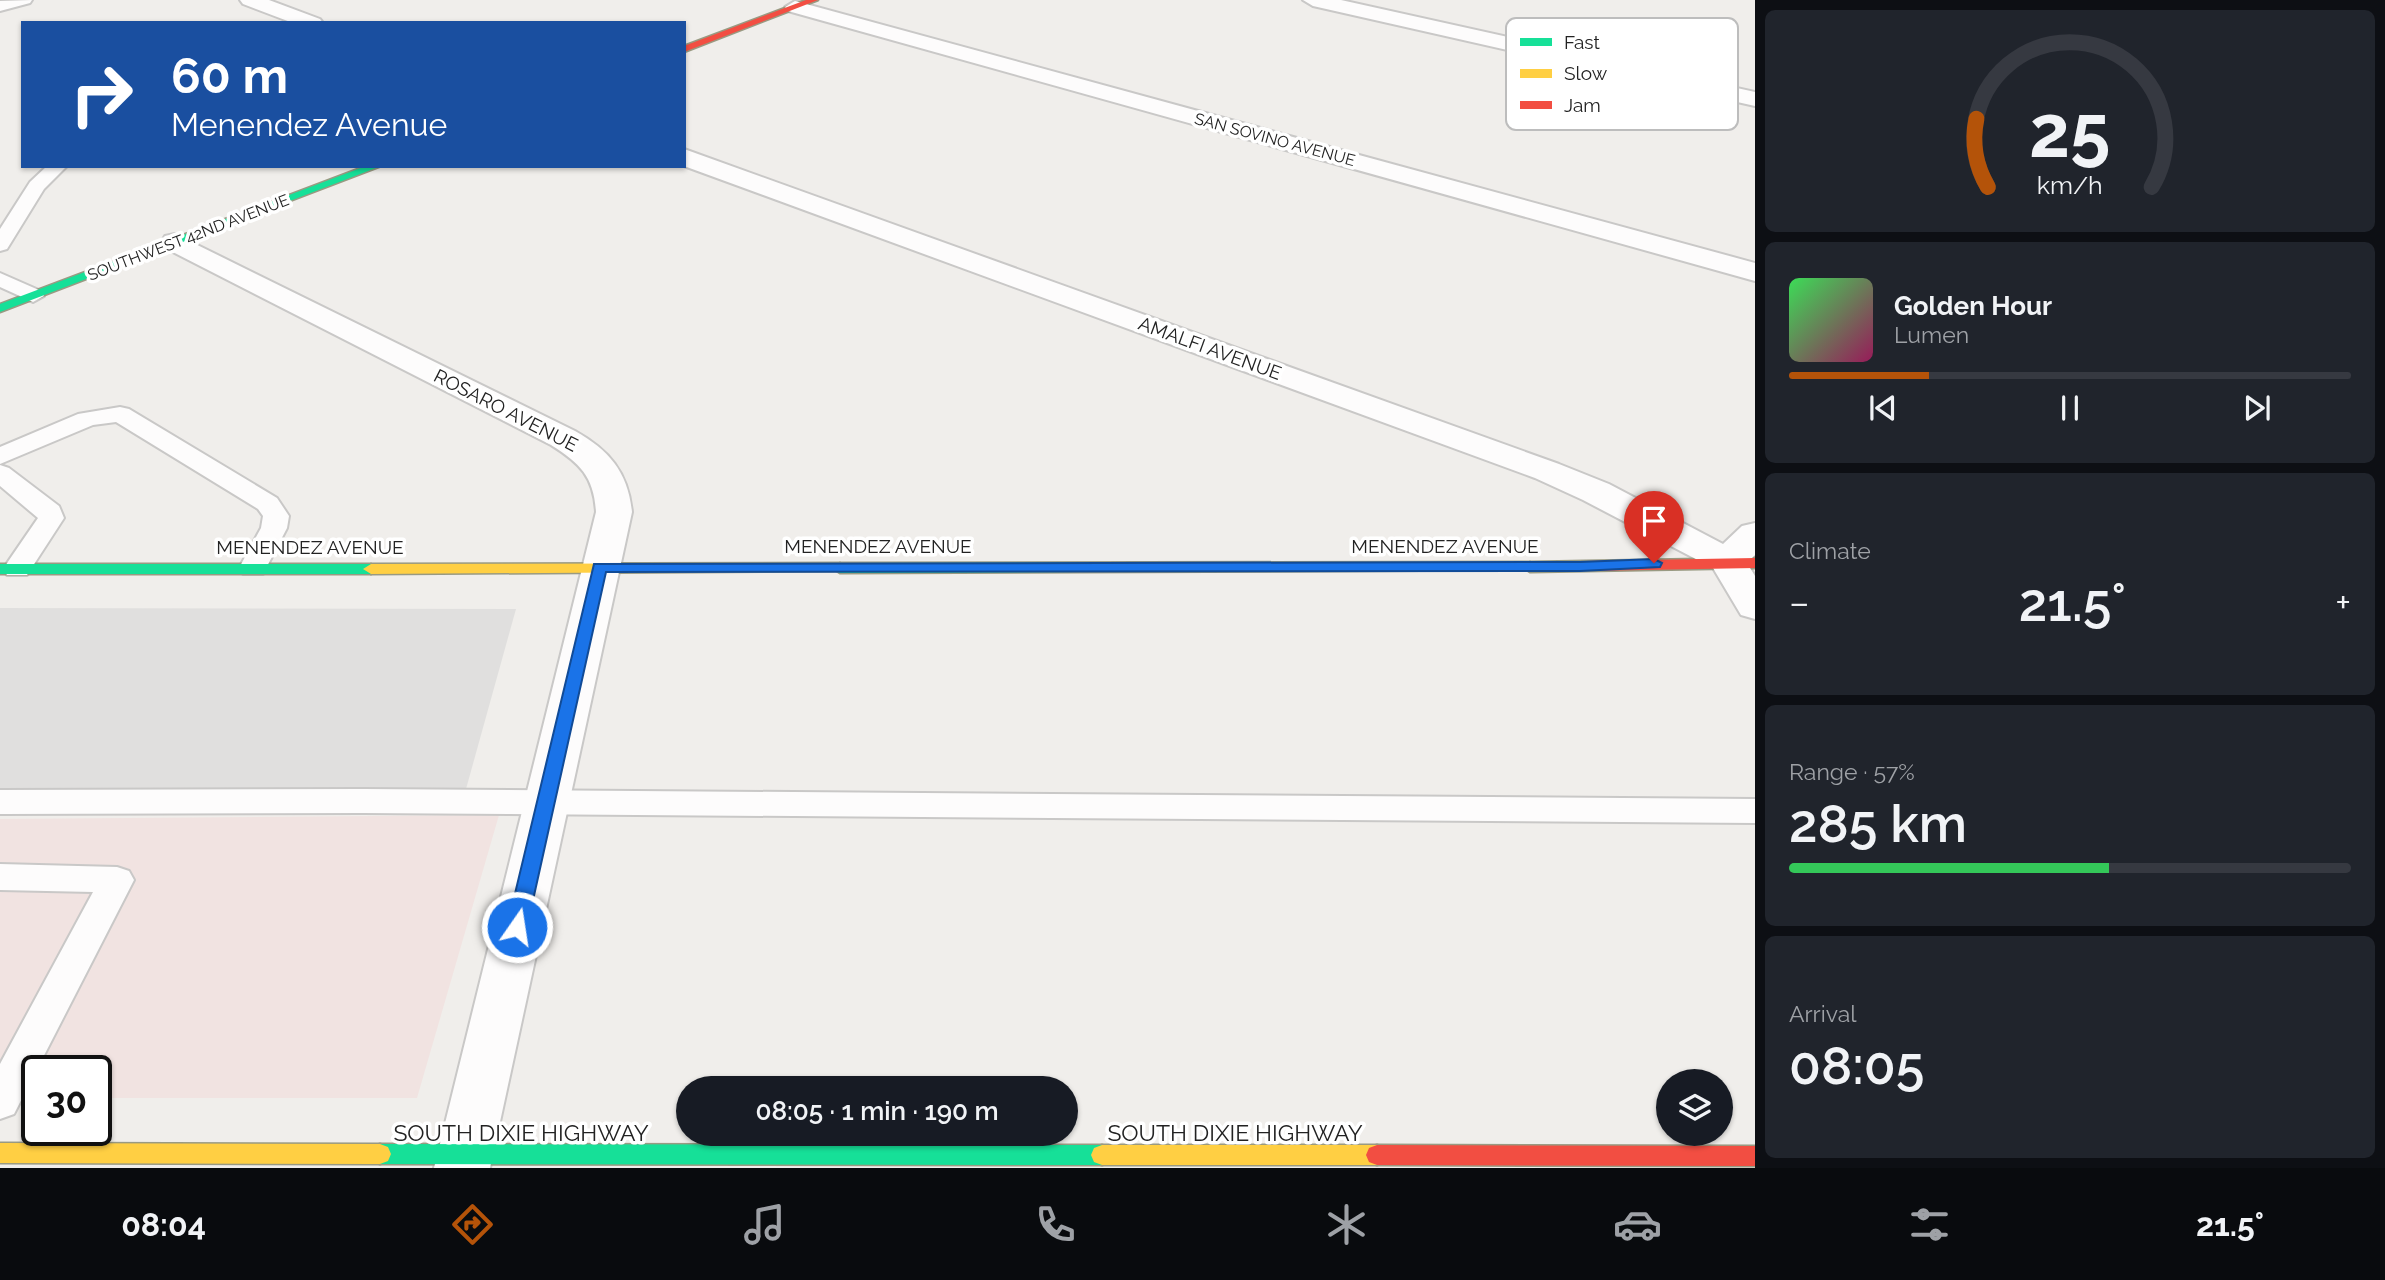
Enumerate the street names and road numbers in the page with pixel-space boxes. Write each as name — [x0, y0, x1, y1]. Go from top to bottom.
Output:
street label: SAN SOVINO AVENUE — [1192, 109, 1357, 170]
street label: SOUTHWEST 42ND AVENUE — [85, 190, 292, 285]
street label: AMALFI AVENUE — [1136, 312, 1284, 384]
street label: ROSARO AVENUE — [430, 364, 582, 456]
street label: MENENDEZ AVENUE — [784, 535, 972, 557]
street label: MENENDEZ AVENUE — [1351, 535, 1539, 557]
street label: MENENDEZ AVENUE — [216, 536, 404, 558]
street label: SOUTH DIXIE HIGHWAY — [393, 1119, 649, 1146]
street label: SOUTH DIXIE HIGHWAY — [1107, 1119, 1363, 1146]

